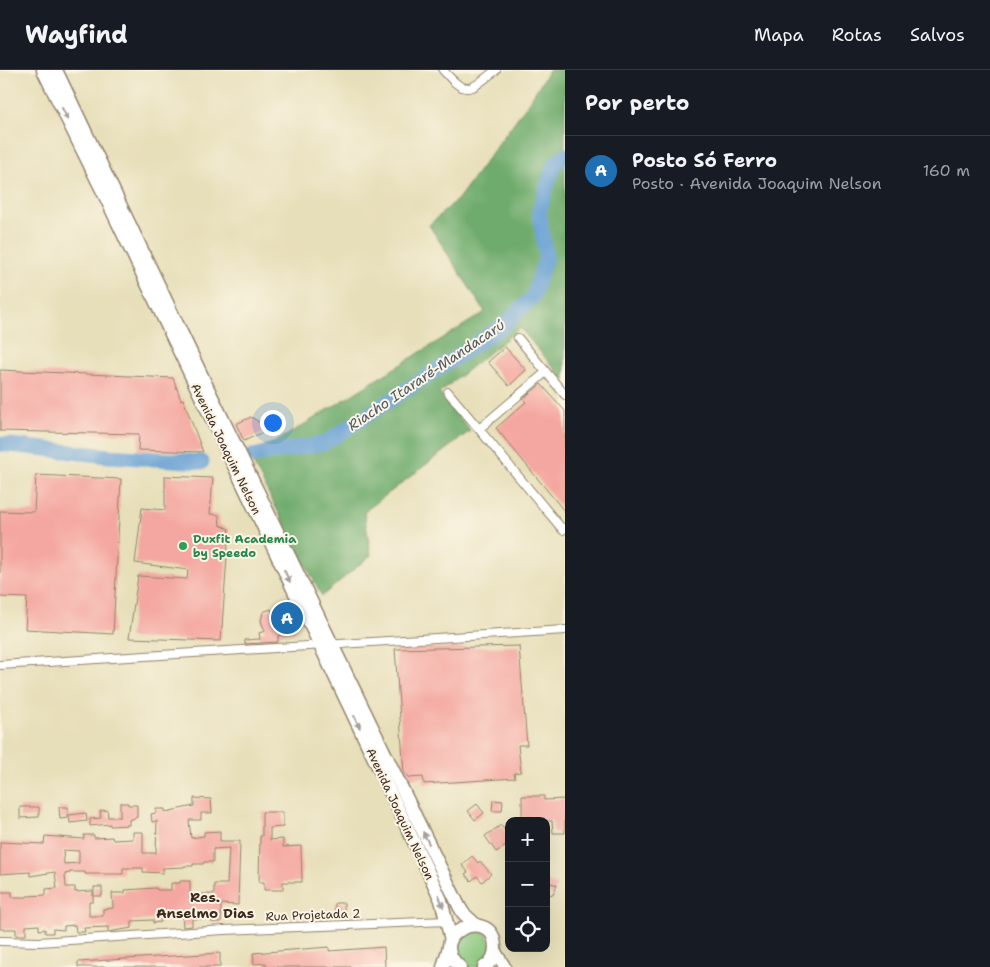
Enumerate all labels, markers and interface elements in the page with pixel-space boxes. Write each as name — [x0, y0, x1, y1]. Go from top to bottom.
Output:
text: Wayfind — [25, 19, 128, 51]
text: Mapa — [754, 23, 804, 47]
text: Rotas — [832, 23, 882, 47]
text: Salvos — [910, 23, 965, 47]
text: Por perto — [585, 89, 689, 117]
one-way arrow — [61, 107, 69, 121]
text: Posto Só Ferro — [632, 148, 777, 173]
text: A — [595, 160, 607, 181]
text: 160 m — [923, 160, 970, 181]
text: Posto · Avenida Joaquim Nelson — [632, 173, 881, 194]
water label: Riacho Itararé-Mandacarú — [344, 316, 508, 434]
street label: Avenida Joaquim Nelson — [187, 381, 265, 517]
your location — [260, 410, 286, 436]
place label: Duxfit Academia by Speedo — [193, 531, 297, 561]
marker: Duxfit Academia by Speedo — [177, 540, 189, 552]
one-way arrow — [283, 569, 291, 583]
pin: A — [271, 599, 303, 637]
one-way arrow — [353, 715, 361, 729]
street label: Avenida Joaquim Nelson — [362, 745, 438, 883]
map controls — [505, 817, 550, 952]
button: + — [505, 817, 550, 862]
one-way arrow — [422, 831, 430, 845]
button: − — [505, 862, 550, 907]
district label: Res. Anselmo Dias — [156, 888, 254, 922]
one-way arrow — [437, 894, 445, 908]
street label: Rua Projetada 2 — [265, 905, 361, 925]
button: locate — [505, 907, 550, 952]

